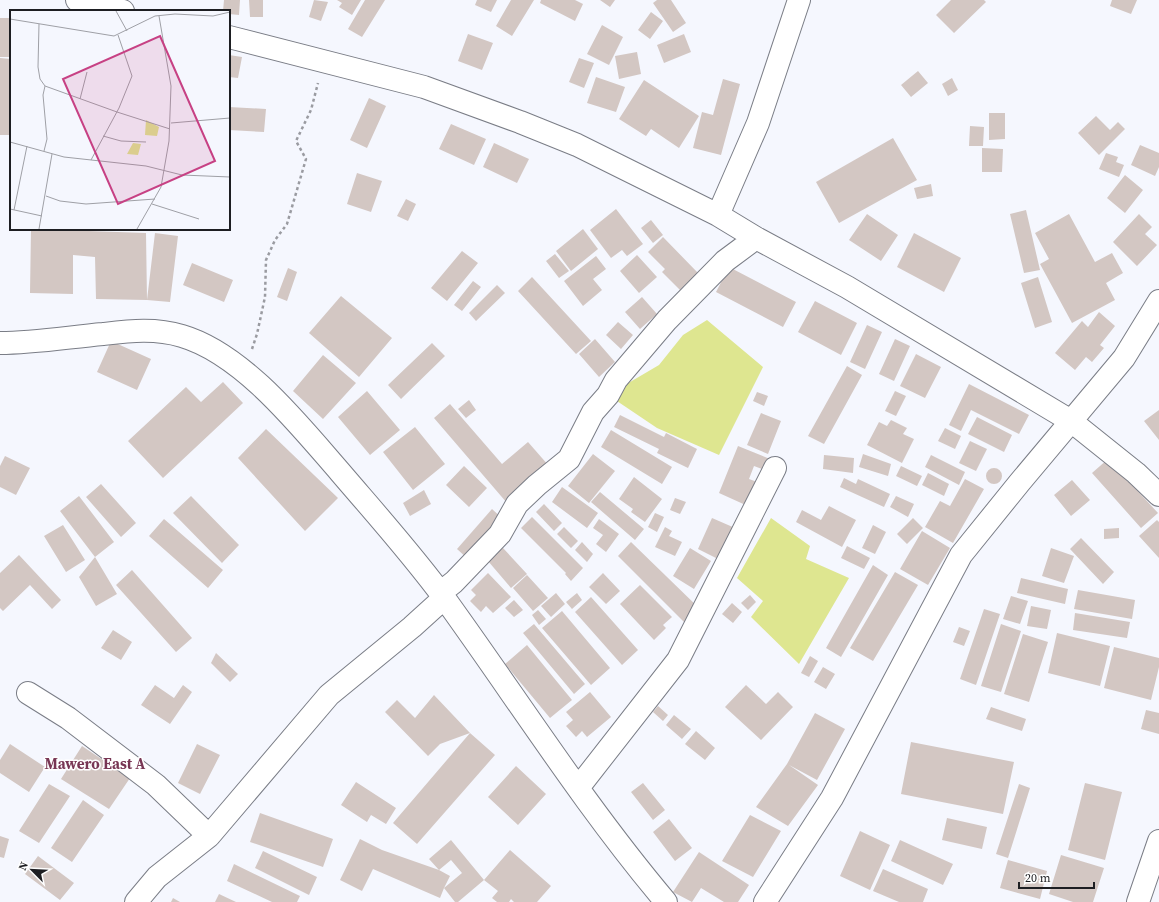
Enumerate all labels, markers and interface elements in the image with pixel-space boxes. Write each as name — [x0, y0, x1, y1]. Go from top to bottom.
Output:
inset map — [10, 10, 230, 230]
district label: Mawero East A — [45, 753, 145, 774]
north arrow — [12, 850, 52, 890]
text: N — [15, 859, 32, 873]
scale bar — [1019, 864, 1094, 890]
text: 20 m — [1025, 870, 1051, 886]

